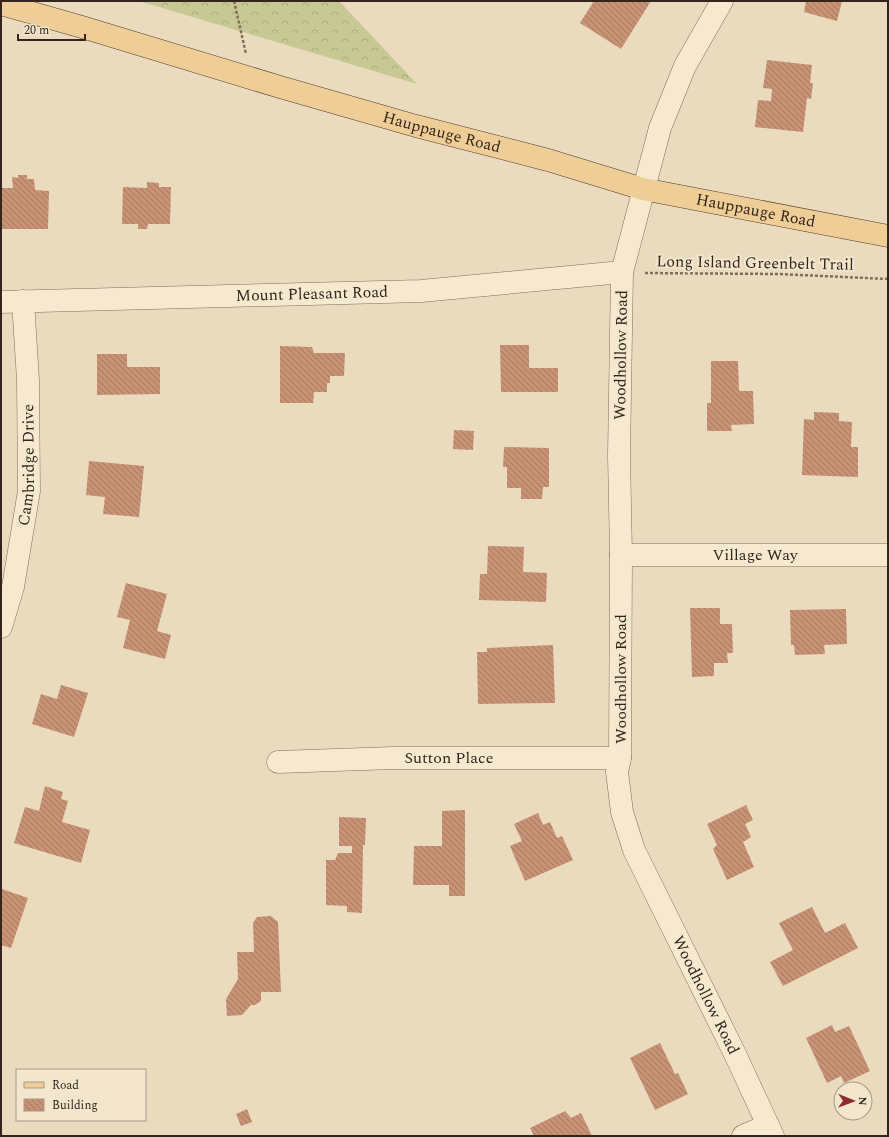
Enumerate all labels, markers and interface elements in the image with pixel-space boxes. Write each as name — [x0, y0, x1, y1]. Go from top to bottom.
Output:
scale bar — [18, 16, 85, 42]
text: 20 m — [24, 21, 49, 40]
street label: Hauppauge Road — [380, 105, 503, 159]
street label: Hauppauge Road — [694, 187, 818, 234]
street label: Long Island Greenbelt Trail — [656, 249, 854, 277]
street label: Mount Pleasant Road — [235, 280, 388, 308]
street label: Woodhollow Road — [608, 290, 634, 420]
street label: Cambridge Drive — [11, 404, 41, 528]
street label: Village Way — [712, 543, 799, 567]
street label: Woodhollow Road — [609, 614, 633, 744]
street label: Sutton Place — [404, 746, 493, 770]
street label: Woodhollow Road — [666, 932, 745, 1059]
legend — [16, 1069, 146, 1121]
text: Road — [52, 1076, 79, 1095]
north arrow — [833, 1081, 873, 1121]
text: Building — [52, 1096, 98, 1115]
text: N — [854, 1097, 871, 1106]

